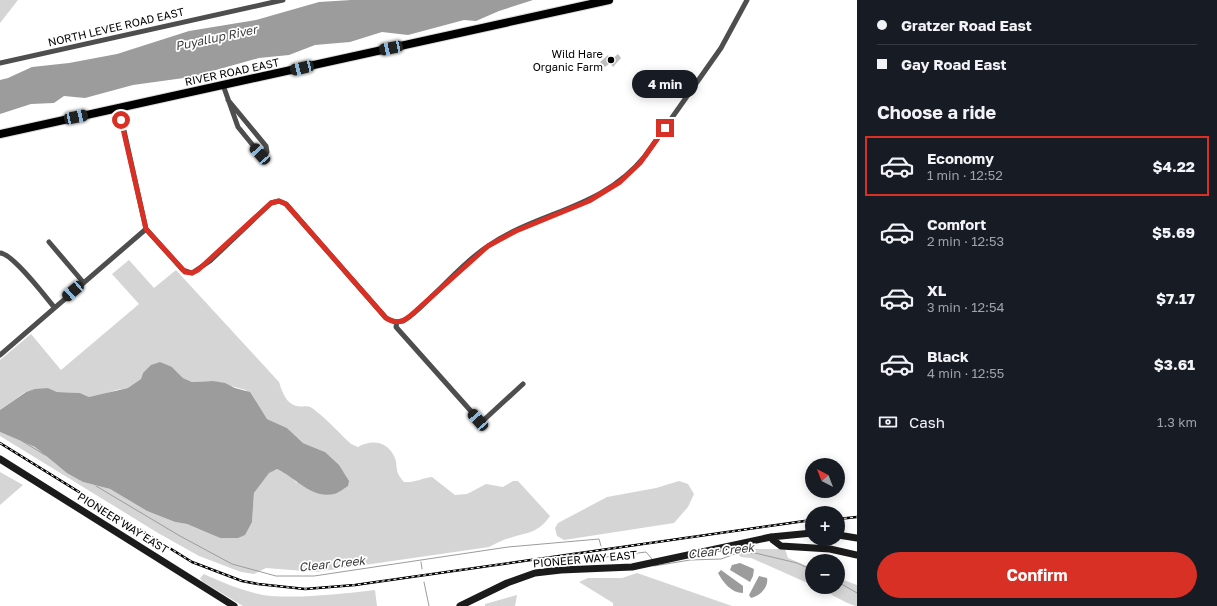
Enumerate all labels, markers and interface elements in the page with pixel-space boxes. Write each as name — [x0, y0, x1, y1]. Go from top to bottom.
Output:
street label: NORTH LEVEE ROAD EAST — [47, 4, 185, 49]
text: Gratzer Road East — [901, 16, 1032, 34]
water label: Puyallup River — [174, 21, 260, 53]
car — [378, 40, 404, 56]
place label: Wild Hare Organic Farm — [533, 47, 603, 73]
street label: RIVER ROAD EAST — [184, 55, 280, 88]
marker: Wild Hare Organic Farm — [606, 55, 616, 65]
text: Gay Road East — [901, 55, 1007, 73]
car — [289, 59, 315, 77]
callout: 4 min — [632, 70, 698, 98]
text: 4 min — [648, 76, 682, 92]
text: Choose a ride — [877, 101, 996, 123]
car — [63, 109, 89, 125]
route start — [112, 111, 130, 129]
route end — [656, 119, 674, 137]
car — [248, 141, 272, 167]
icon: car — [879, 148, 915, 184]
text: Economy — [927, 149, 994, 167]
text: $4.22 — [1152, 157, 1195, 175]
text: 1 min · 12:52 — [927, 167, 1003, 183]
icon: car — [879, 214, 915, 250]
text: Comfort — [927, 215, 986, 233]
text: $5.69 — [1152, 223, 1195, 241]
text: 2 min · 12:53 — [927, 233, 1004, 249]
car — [60, 279, 86, 303]
icon: car — [879, 280, 915, 316]
text: XL — [927, 281, 946, 299]
text: $7.17 — [1156, 289, 1195, 307]
text: 3 min · 12:54 — [927, 299, 1004, 315]
icon: car — [879, 346, 915, 382]
text: Black — [927, 347, 969, 365]
text: $3.61 — [1154, 355, 1195, 373]
text: 4 min · 12:55 — [927, 365, 1004, 381]
car — [466, 407, 490, 433]
icon: cash — [877, 411, 899, 433]
text: Cash — [909, 413, 945, 431]
text: 1.3 km — [1157, 414, 1197, 430]
north arrow — [805, 458, 845, 498]
map controls — [805, 458, 845, 594]
street label: PIONEER WAY EAST — [76, 489, 171, 556]
button: + — [805, 506, 845, 546]
water label: Clear Creek — [687, 539, 756, 561]
street label: PIONEER WAY EAST — [532, 547, 638, 570]
water label: Clear Creek — [298, 552, 367, 574]
button: Confirm — [877, 552, 1197, 598]
button: − — [805, 554, 845, 594]

